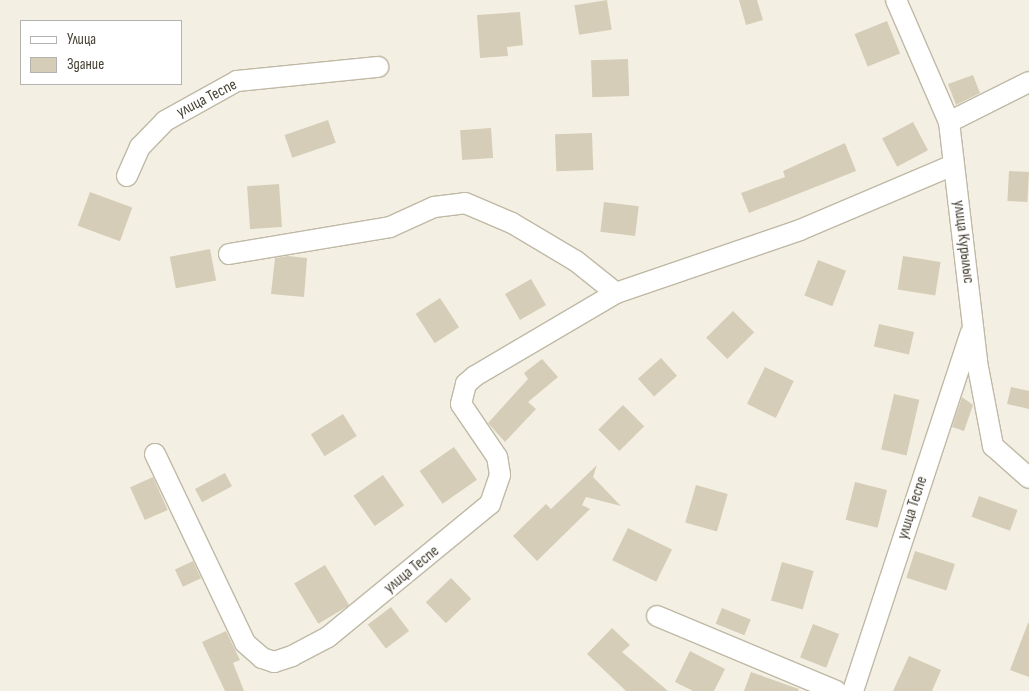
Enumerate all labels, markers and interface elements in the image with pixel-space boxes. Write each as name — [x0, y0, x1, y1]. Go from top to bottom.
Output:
legend — [20, 20, 182, 85]
text: Улица — [67, 30, 96, 49]
text: Здание — [67, 55, 104, 74]
street label: улица Теспе — [174, 76, 240, 122]
street label: улица Курылыс — [948, 199, 978, 285]
street label: улица Теспе — [894, 474, 932, 542]
street label: улица Теспе — [381, 542, 443, 598]

